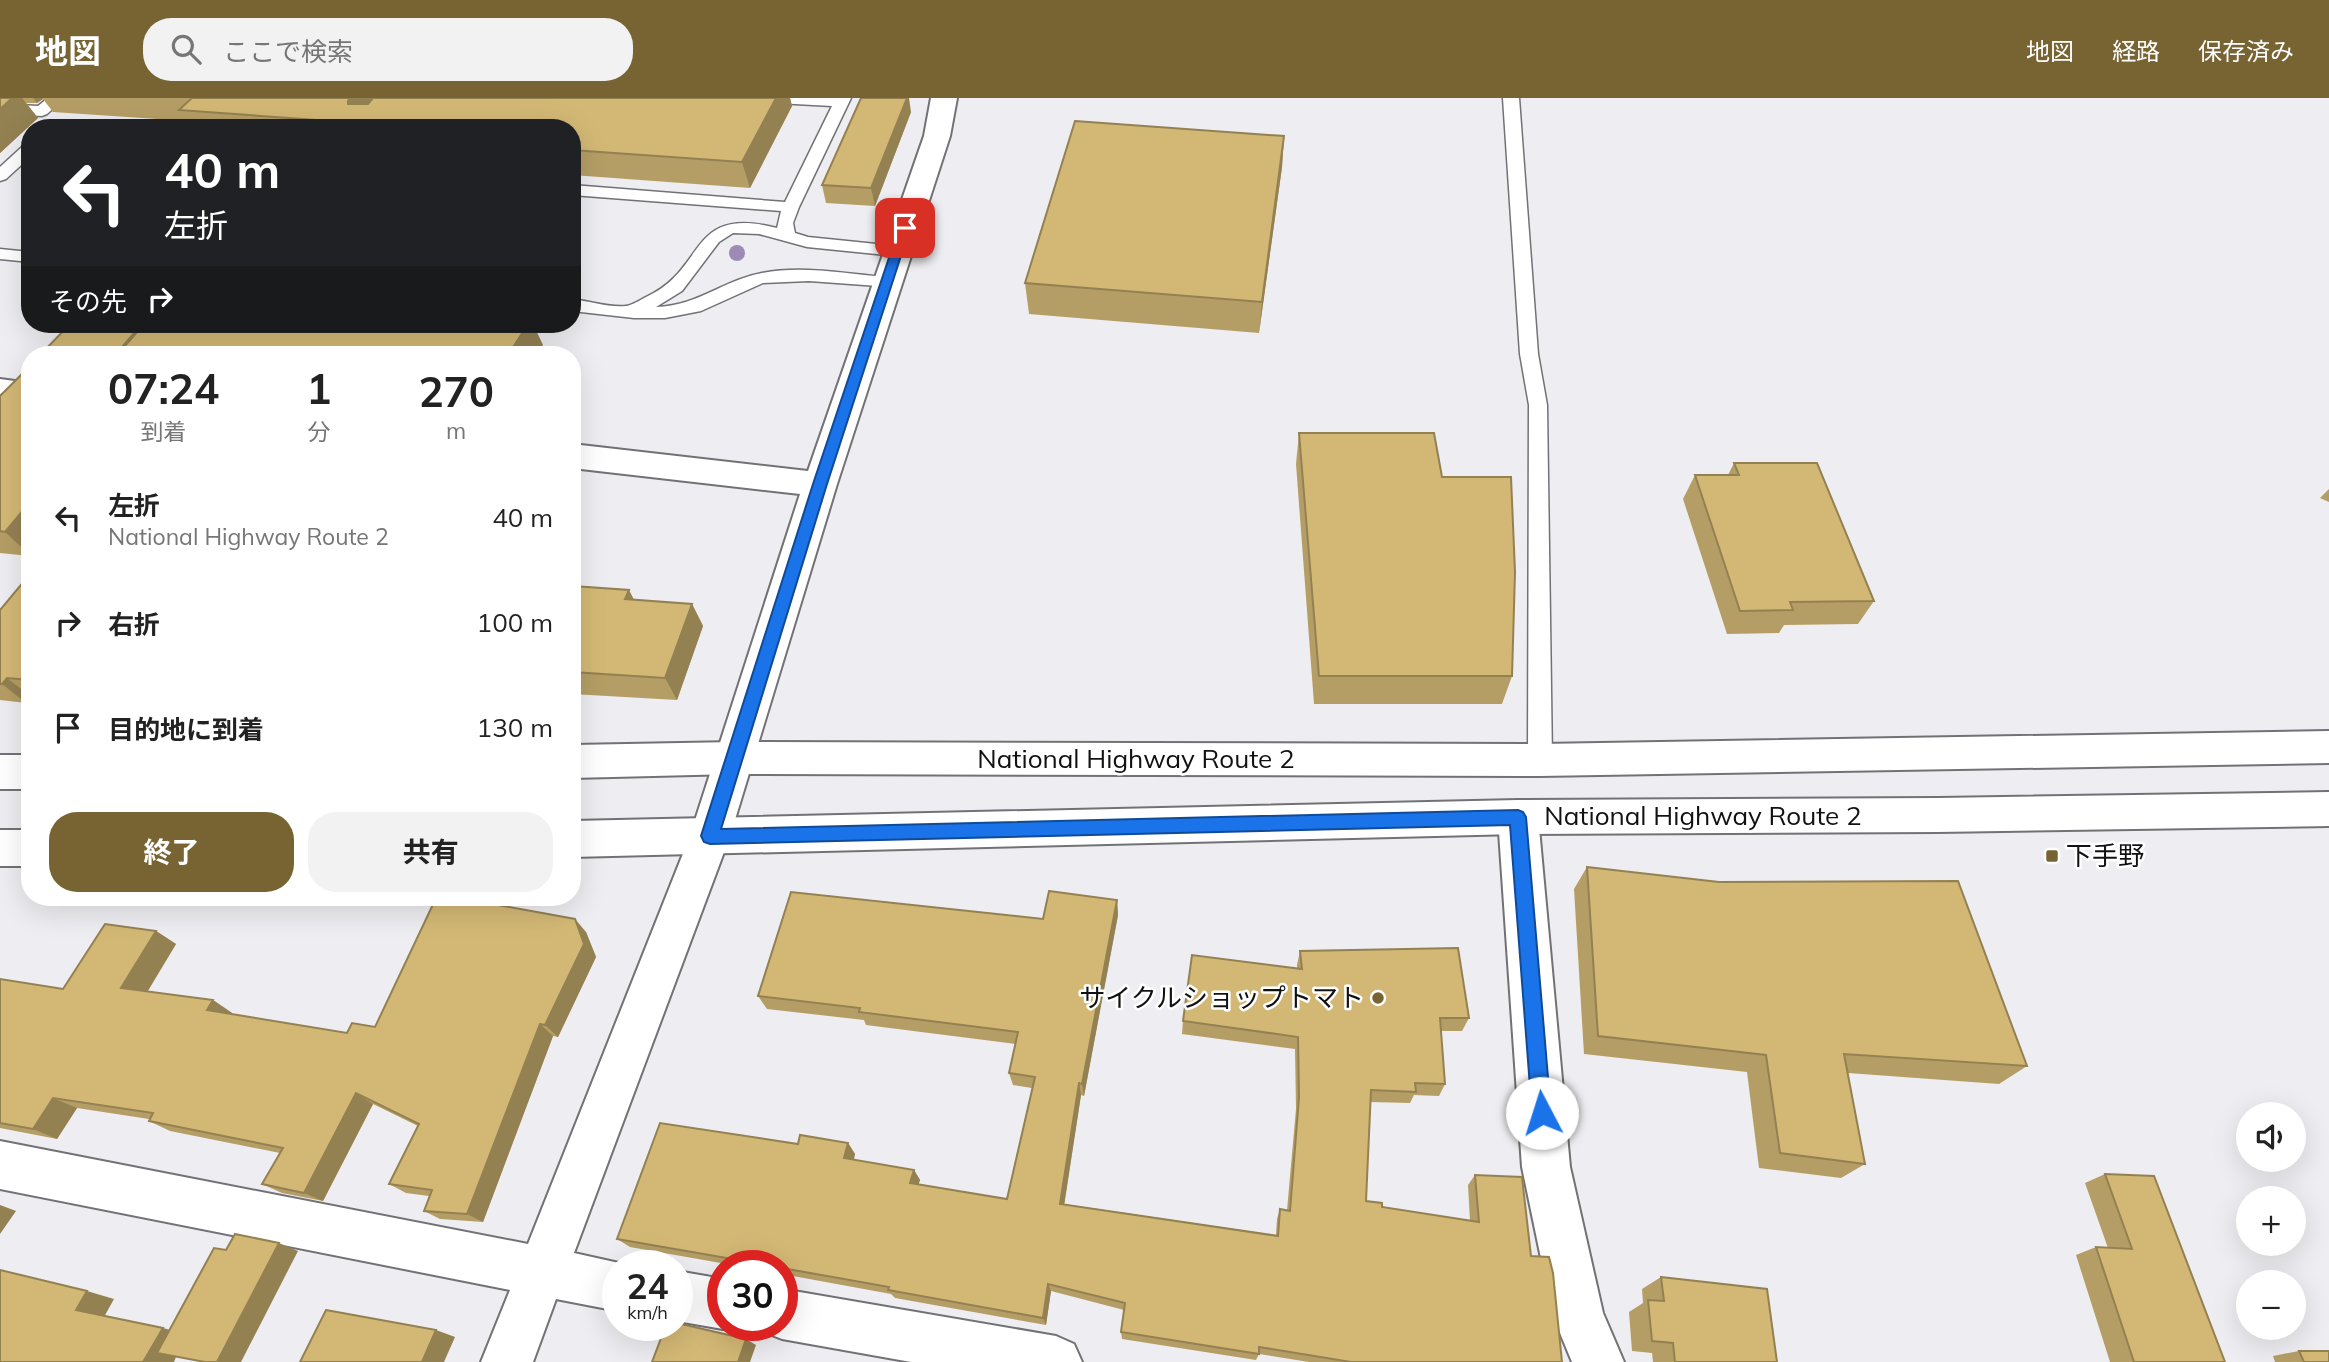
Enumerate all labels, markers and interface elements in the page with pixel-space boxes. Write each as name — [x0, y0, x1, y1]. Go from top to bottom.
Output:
search box — [143, 18, 633, 81]
text: 地図 — [35, 30, 101, 71]
icon: search — [167, 30, 205, 68]
text: ここで検索 — [223, 35, 353, 68]
text: 地図 — [2026, 36, 2074, 66]
text: 経路 — [2112, 36, 2160, 66]
text: 保存済み — [2198, 36, 2294, 66]
text: 40 m — [164, 139, 280, 200]
icon: left — [49, 147, 140, 238]
pin — [875, 198, 935, 258]
text: 左折 — [164, 205, 228, 245]
icon: arrive — [886, 209, 924, 247]
icon: right — [141, 280, 179, 318]
text: その先 — [49, 285, 127, 318]
text: 07:24 — [108, 362, 219, 415]
text: 1 — [306, 362, 331, 415]
text: 270 — [418, 365, 494, 418]
text: m — [446, 416, 466, 445]
text: 到着 — [141, 417, 187, 446]
text: 分 — [307, 417, 330, 446]
text: 左折 — [108, 489, 160, 522]
icon: left — [49, 499, 87, 537]
text: 40 m — [492, 501, 553, 534]
text: National Highway Route 2 — [108, 522, 389, 551]
icon: right — [49, 604, 87, 642]
text: 100 m — [477, 606, 553, 639]
text: 右折 — [108, 608, 160, 641]
icon: arrive — [49, 709, 87, 747]
text: 130 m — [477, 711, 553, 744]
text: 目的地に到着 — [108, 713, 264, 746]
street label: National Highway Route 2 — [977, 742, 1295, 775]
street label: National Highway Route 2 — [1544, 799, 1862, 832]
button: 終了 — [49, 812, 294, 892]
button: 共有 — [308, 812, 553, 892]
place label: 下手野 — [2066, 839, 2144, 872]
marker: 下手野 — [2044, 848, 2060, 864]
place label: サイクルショップトマト — [1079, 981, 1364, 1014]
marker: サイクルショップトマト — [1370, 990, 1386, 1006]
position arrow — [1505, 1076, 1579, 1150]
map controls — [2236, 1102, 2306, 1340]
button: sound — [2236, 1102, 2306, 1172]
button: + — [2236, 1186, 2306, 1256]
speed limit sign: 30 — [707, 1250, 798, 1341]
text: 24 — [626, 1264, 669, 1308]
button: − — [2236, 1270, 2306, 1340]
text: km/h — [627, 1301, 668, 1324]

